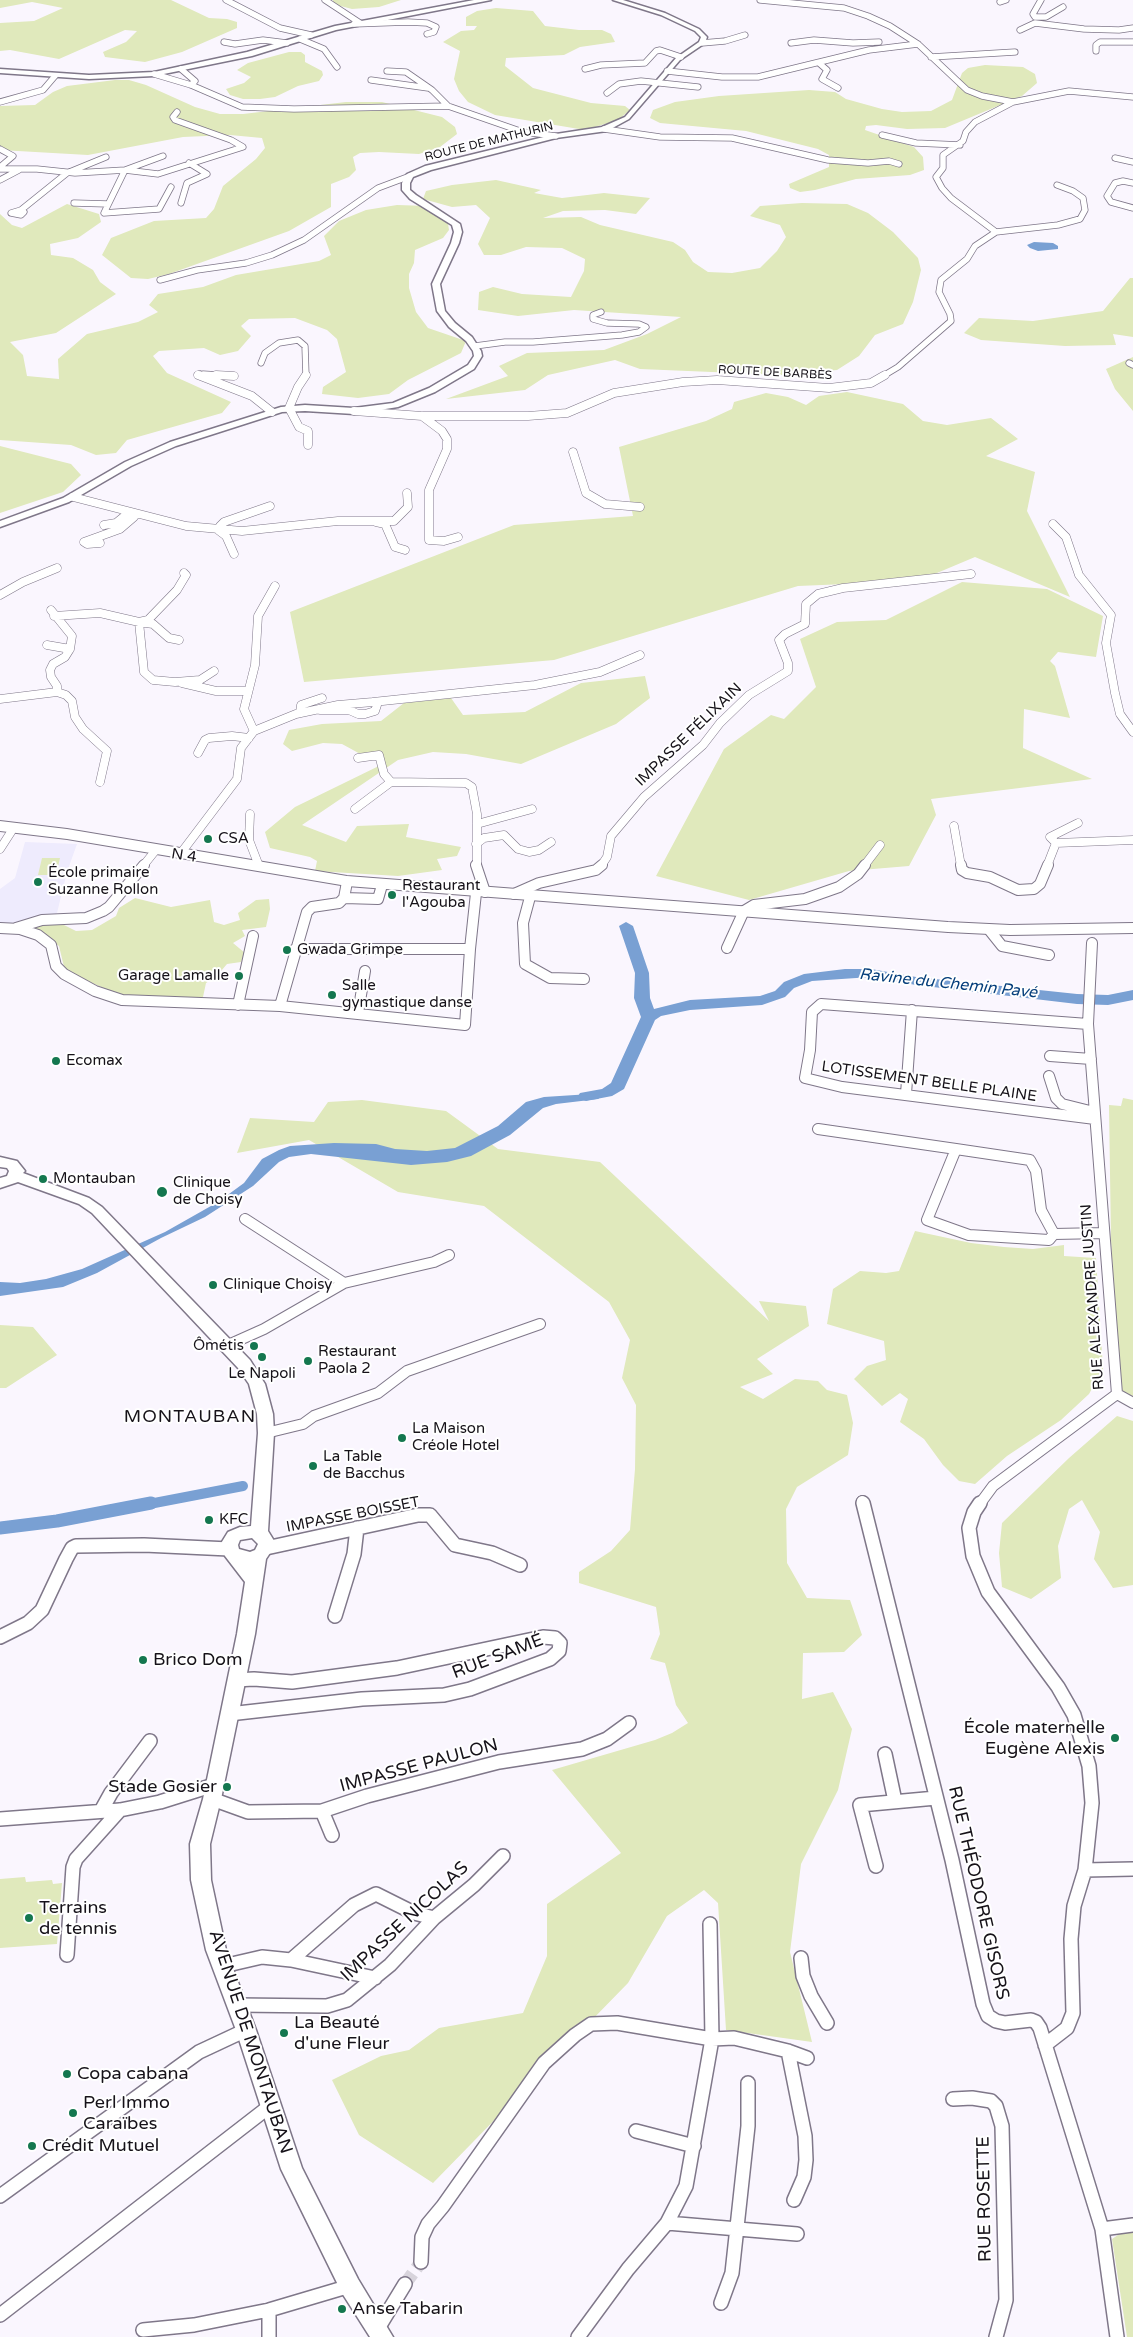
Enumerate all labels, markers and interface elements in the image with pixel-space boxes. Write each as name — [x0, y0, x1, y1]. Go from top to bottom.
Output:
street label: ROUTE DE MATHURIN — [423, 119, 555, 165]
street label: ROUTE DE BARBÈS — [717, 363, 833, 383]
street label: IMPASSE FÉLIXAIN — [632, 680, 746, 790]
place label: CSA — [218, 830, 249, 848]
marker: CSA — [202, 833, 214, 845]
street label: N 4 — [170, 845, 198, 867]
place label: École primaire Suzanne Rollon — [48, 864, 158, 899]
marker: École primaire Suzanne Rollon — [32, 876, 44, 888]
place label: Restaurant l'Agouba — [402, 877, 480, 912]
marker: Restaurant l'Agouba — [386, 889, 398, 901]
place label: Gwada Grimpe — [297, 941, 403, 959]
marker: Gwada Grimpe — [281, 944, 293, 956]
water label: Ravine du Chemin Pavé — [858, 965, 1038, 1003]
place label: Garage Lamalle — [118, 967, 229, 985]
marker: Garage Lamalle — [233, 970, 245, 982]
place label: Salle gymastique danse — [342, 977, 472, 1012]
marker: Salle gymastique danse — [326, 989, 338, 1001]
place label: Ecomax — [66, 1052, 123, 1070]
marker: Ecomax — [50, 1055, 62, 1067]
street label: LOTISSEMENT BELLE PLAINE — [820, 1058, 1038, 1106]
place label: Montauban — [53, 1170, 136, 1188]
marker: Montauban — [37, 1173, 49, 1185]
place label: Clinique de Choisy — [173, 1174, 242, 1209]
marker: Clinique de Choisy — [155, 1185, 169, 1199]
street label: RUE ALEXANDRE JUSTIN — [1078, 1203, 1108, 1391]
place label: Clinique Choisy — [223, 1276, 332, 1294]
marker: Clinique Choisy — [207, 1279, 219, 1291]
place label: Ômétis — [193, 1337, 244, 1355]
marker: Ômétis — [248, 1340, 260, 1352]
place label: Restaurant Paola 2 — [318, 1343, 396, 1378]
marker: Le Napoli — [256, 1351, 268, 1363]
marker: Restaurant Paola 2 — [302, 1355, 314, 1367]
place label: Le Napoli — [228, 1365, 296, 1383]
district label: MONTAUBAN — [123, 1406, 257, 1428]
place label: La Maison Créole Hotel — [412, 1420, 500, 1455]
marker: La Maison Créole Hotel — [396, 1432, 408, 1444]
place label: La Table de Bacchus — [323, 1448, 405, 1483]
marker: La Table de Bacchus — [307, 1460, 319, 1472]
street label: IMPASSE BOISSET — [285, 1493, 421, 1537]
place label: KFC — [219, 1511, 248, 1529]
marker: KFC — [203, 1514, 215, 1526]
street label: RUE SAMÉ — [449, 1630, 547, 1684]
place label: Brico Dom — [153, 1649, 243, 1671]
marker: Brico Dom — [137, 1654, 149, 1666]
place label: École maternelle Eugène Alexis — [963, 1717, 1105, 1760]
marker: École maternelle Eugène Alexis — [1109, 1732, 1121, 1744]
street label: IMPASSE PAULON — [337, 1734, 501, 1798]
place label: Stade Gosier — [108, 1776, 217, 1798]
marker: Stade Gosier — [221, 1781, 233, 1793]
street label: RUE THÉODORE GISORS — [943, 1784, 1013, 2002]
street label: IMPASSE NICOLAS — [337, 1857, 473, 1987]
place label: Terrains de tennis — [39, 1897, 117, 1940]
marker: Terrains de tennis — [23, 1912, 35, 1924]
street label: AVENUE DE MONTAUBAN — [204, 1927, 296, 2157]
place label: La Beauté d'une Fleur — [294, 2012, 389, 2054]
marker: La Beauté d'une Fleur — [278, 2027, 290, 2039]
place label: Copa cabana — [77, 2063, 189, 2085]
marker: Copa cabana — [61, 2068, 73, 2080]
place label: Perl Immo Caraïbes — [83, 2092, 170, 2134]
marker: Perl Immo Caraïbes — [67, 2107, 79, 2119]
place label: Crédit Mutuel — [42, 2135, 159, 2157]
street label: RUE ROSETTE — [973, 2136, 997, 2262]
marker: Crédit Mutuel — [26, 2140, 38, 2152]
place label: Anse Tabarin — [352, 2298, 463, 2320]
marker: Anse Tabarin — [336, 2303, 348, 2315]

